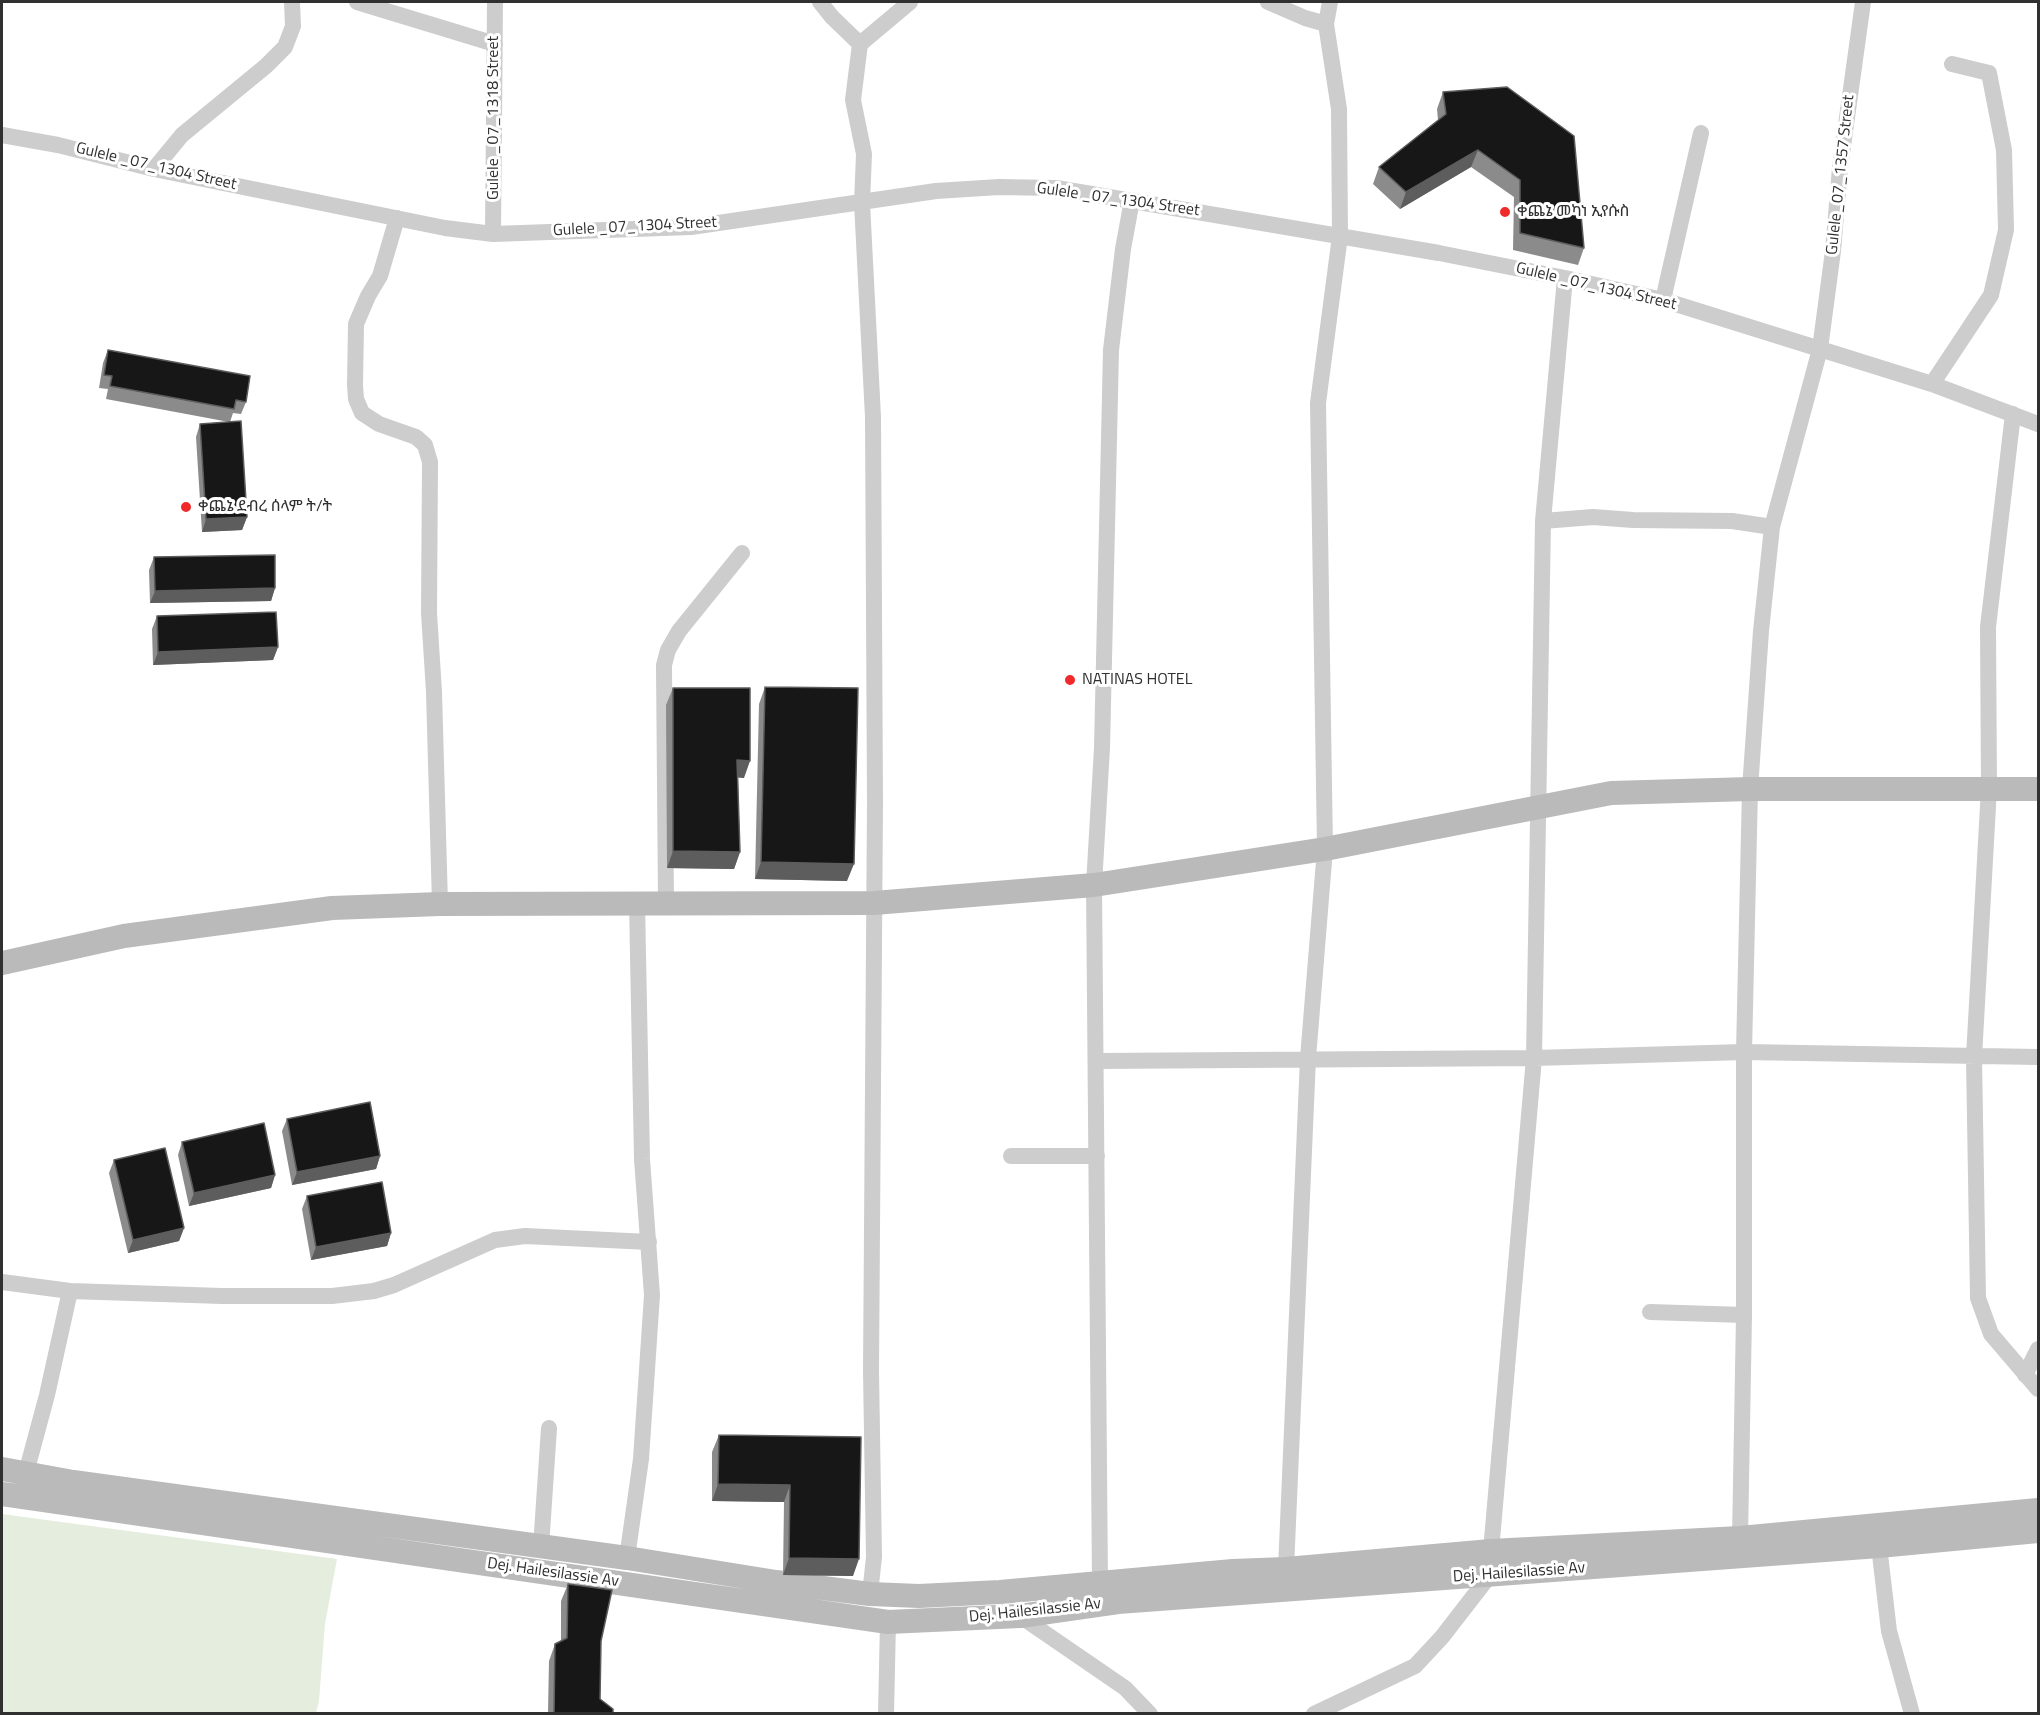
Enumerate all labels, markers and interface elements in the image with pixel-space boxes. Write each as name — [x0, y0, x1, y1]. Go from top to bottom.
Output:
street label: Gulele _07_1318 Street — [484, 36, 504, 200]
street label: Gulele_07_1357 Street — [1823, 94, 1859, 256]
street label: Gulele _07_1304 Street — [74, 139, 238, 195]
street label: Gulele _07_1304 Street — [1035, 179, 1201, 221]
place label: ቀጨኔ መካነ ኢየሱስ — [1517, 202, 1629, 222]
marker: ቀጨኔ መካነ ኢየሱስ — [1498, 205, 1512, 219]
street label: Gulele _07_1304 Street — [553, 213, 717, 241]
street label: Gulele _07_1304 Street — [1514, 259, 1678, 315]
place label: ቀጨኔ ደብረ ሰላም ት/ት — [198, 497, 332, 517]
marker: ቀጨኔ ደብረ ሰላም ት/ት — [179, 500, 193, 514]
place label: NATINAS HOTEL — [1082, 670, 1192, 690]
marker: NATINAS HOTEL — [1063, 673, 1077, 687]
street label: Dej. Hailesilassie Av — [486, 1554, 620, 1592]
street label: Dej. Hailesilassie Av — [1452, 1559, 1586, 1587]
street label: Dej. Hailesilassie Av — [968, 1595, 1102, 1627]

